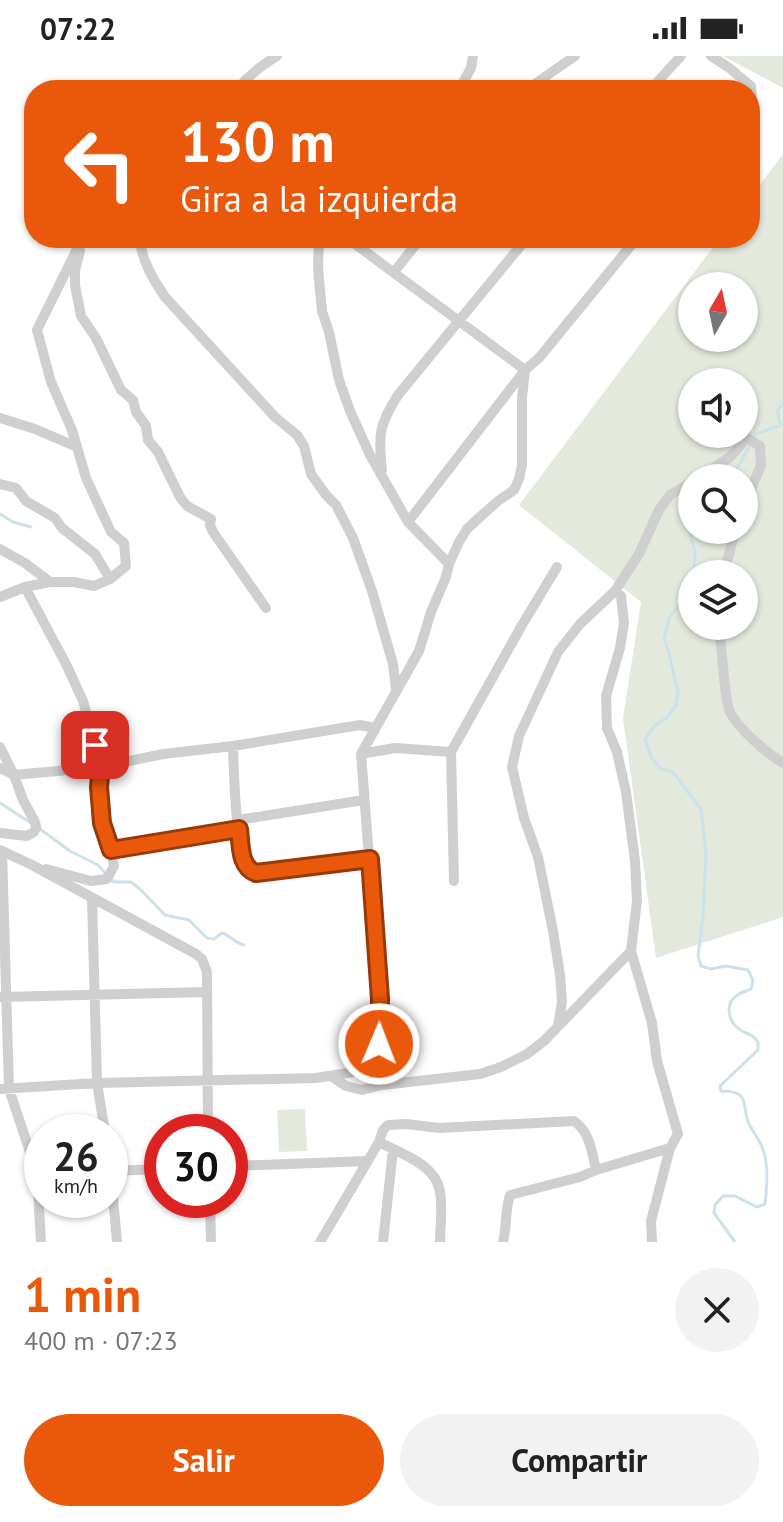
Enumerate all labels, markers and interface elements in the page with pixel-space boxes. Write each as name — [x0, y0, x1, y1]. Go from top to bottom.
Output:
text: 07:22 — [40, 9, 116, 48]
text: 130 m — [180, 105, 335, 177]
icon: left — [48, 112, 152, 216]
text: Gira a la izquierda — [180, 175, 458, 222]
north arrow — [678, 272, 758, 352]
map controls — [678, 272, 758, 640]
button: sound — [678, 368, 758, 448]
button: search — [678, 464, 758, 544]
button: layers — [678, 560, 758, 640]
pin — [61, 711, 129, 779]
icon: arrive — [73, 723, 117, 767]
position arrow — [337, 1002, 421, 1086]
speed limit sign: 30 — [144, 1114, 248, 1218]
text: 26 — [53, 1130, 99, 1182]
text: km/h — [54, 1173, 98, 1199]
text: 1 min — [24, 1263, 141, 1325]
button: close — [675, 1268, 759, 1352]
text: 400 m · 07:23 — [24, 1324, 178, 1357]
button: Salir — [24, 1414, 384, 1506]
button: Compartir — [400, 1414, 759, 1506]

